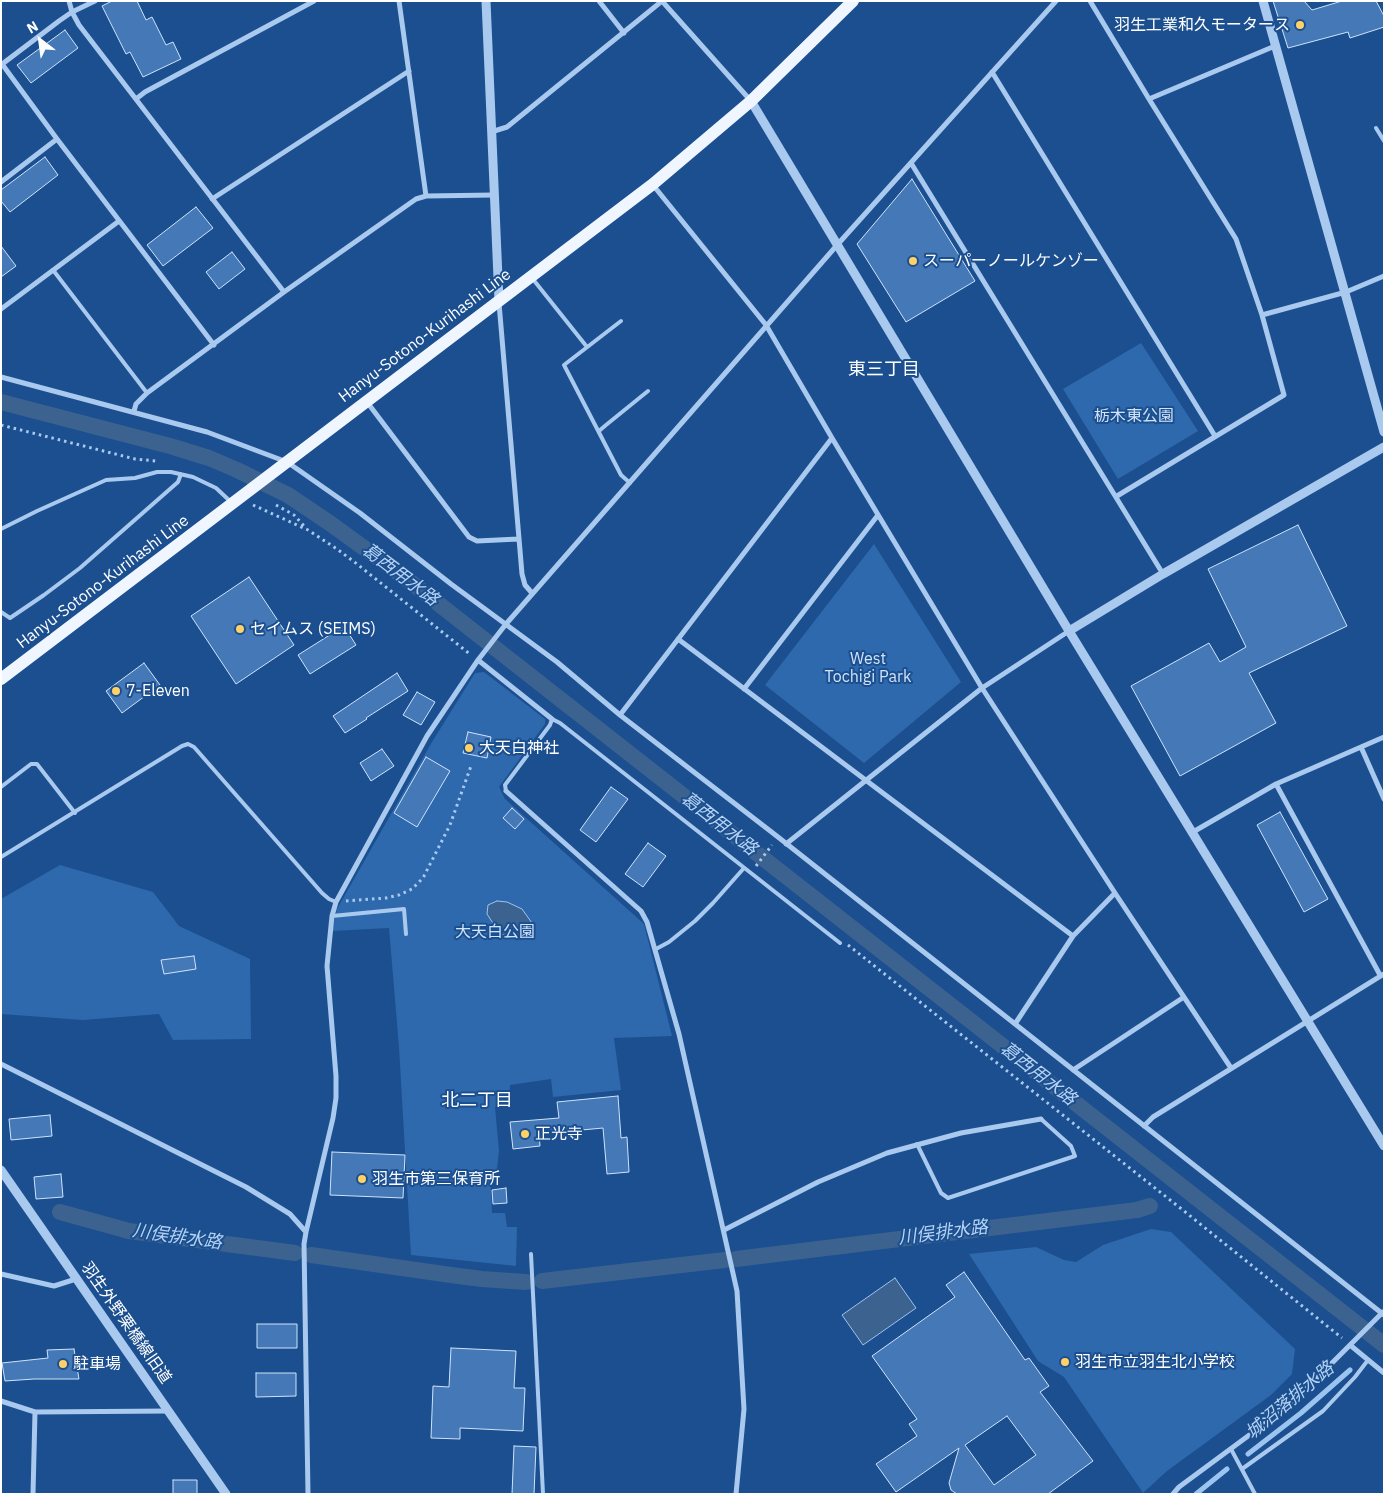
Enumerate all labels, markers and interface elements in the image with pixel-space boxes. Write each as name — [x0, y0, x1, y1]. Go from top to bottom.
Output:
north arrow — [15, 15, 65, 65]
place label: 羽生工業和久モータース — [1114, 15, 1290, 35]
text: N — [24, 17, 41, 37]
marker: 羽生工業和久モータース — [1294, 19, 1306, 31]
place label: スーパーノールケンゾー — [923, 251, 1099, 271]
marker: スーパーノールケンゾー — [907, 255, 919, 267]
street label: Hanyu-Sotono-Kurihashi Line — [335, 265, 515, 407]
district label: 東三丁目 — [848, 359, 920, 381]
park label: 栃木東公園 — [1094, 406, 1174, 426]
street label: Hanyu-Sotono-Kurihashi Line — [13, 511, 193, 653]
water label: 葛西用水路 — [358, 539, 442, 611]
place label: セイムス (SEIMS) — [250, 619, 376, 639]
marker: セイムス (SEIMS) — [234, 623, 246, 635]
park label: West Tochigi Park — [825, 649, 911, 687]
place label: 7-Eleven — [126, 681, 190, 701]
marker: 7-Eleven — [110, 685, 122, 697]
place label: 大天白神社 — [479, 738, 559, 758]
marker: 大天白神社 — [463, 742, 475, 754]
water label: 葛西用水路 — [677, 788, 761, 860]
park label: 大天白公園 — [455, 922, 535, 942]
water label: 葛西用水路 — [996, 1038, 1080, 1110]
district label: 北二丁目 — [441, 1090, 513, 1112]
place label: 正光寺 — [535, 1124, 583, 1144]
marker: 正光寺 — [519, 1128, 531, 1140]
place label: 羽生市第三保育所 — [372, 1169, 500, 1189]
marker: 羽生市第三保育所 — [356, 1173, 368, 1185]
water label: 川俣排水路 — [897, 1217, 989, 1249]
water label: 川俣排水路 — [131, 1220, 223, 1254]
street label: 羽生外野栗橋線旧道 — [77, 1259, 175, 1387]
place label: 羽生市立羽生北小学校 — [1075, 1352, 1235, 1372]
place label: 駐車場 — [73, 1354, 121, 1374]
marker: 羽生市立羽生北小学校 — [1059, 1356, 1071, 1368]
marker: 駐車場 — [57, 1358, 69, 1370]
water label: 城沼落排水路 — [1242, 1358, 1338, 1444]

